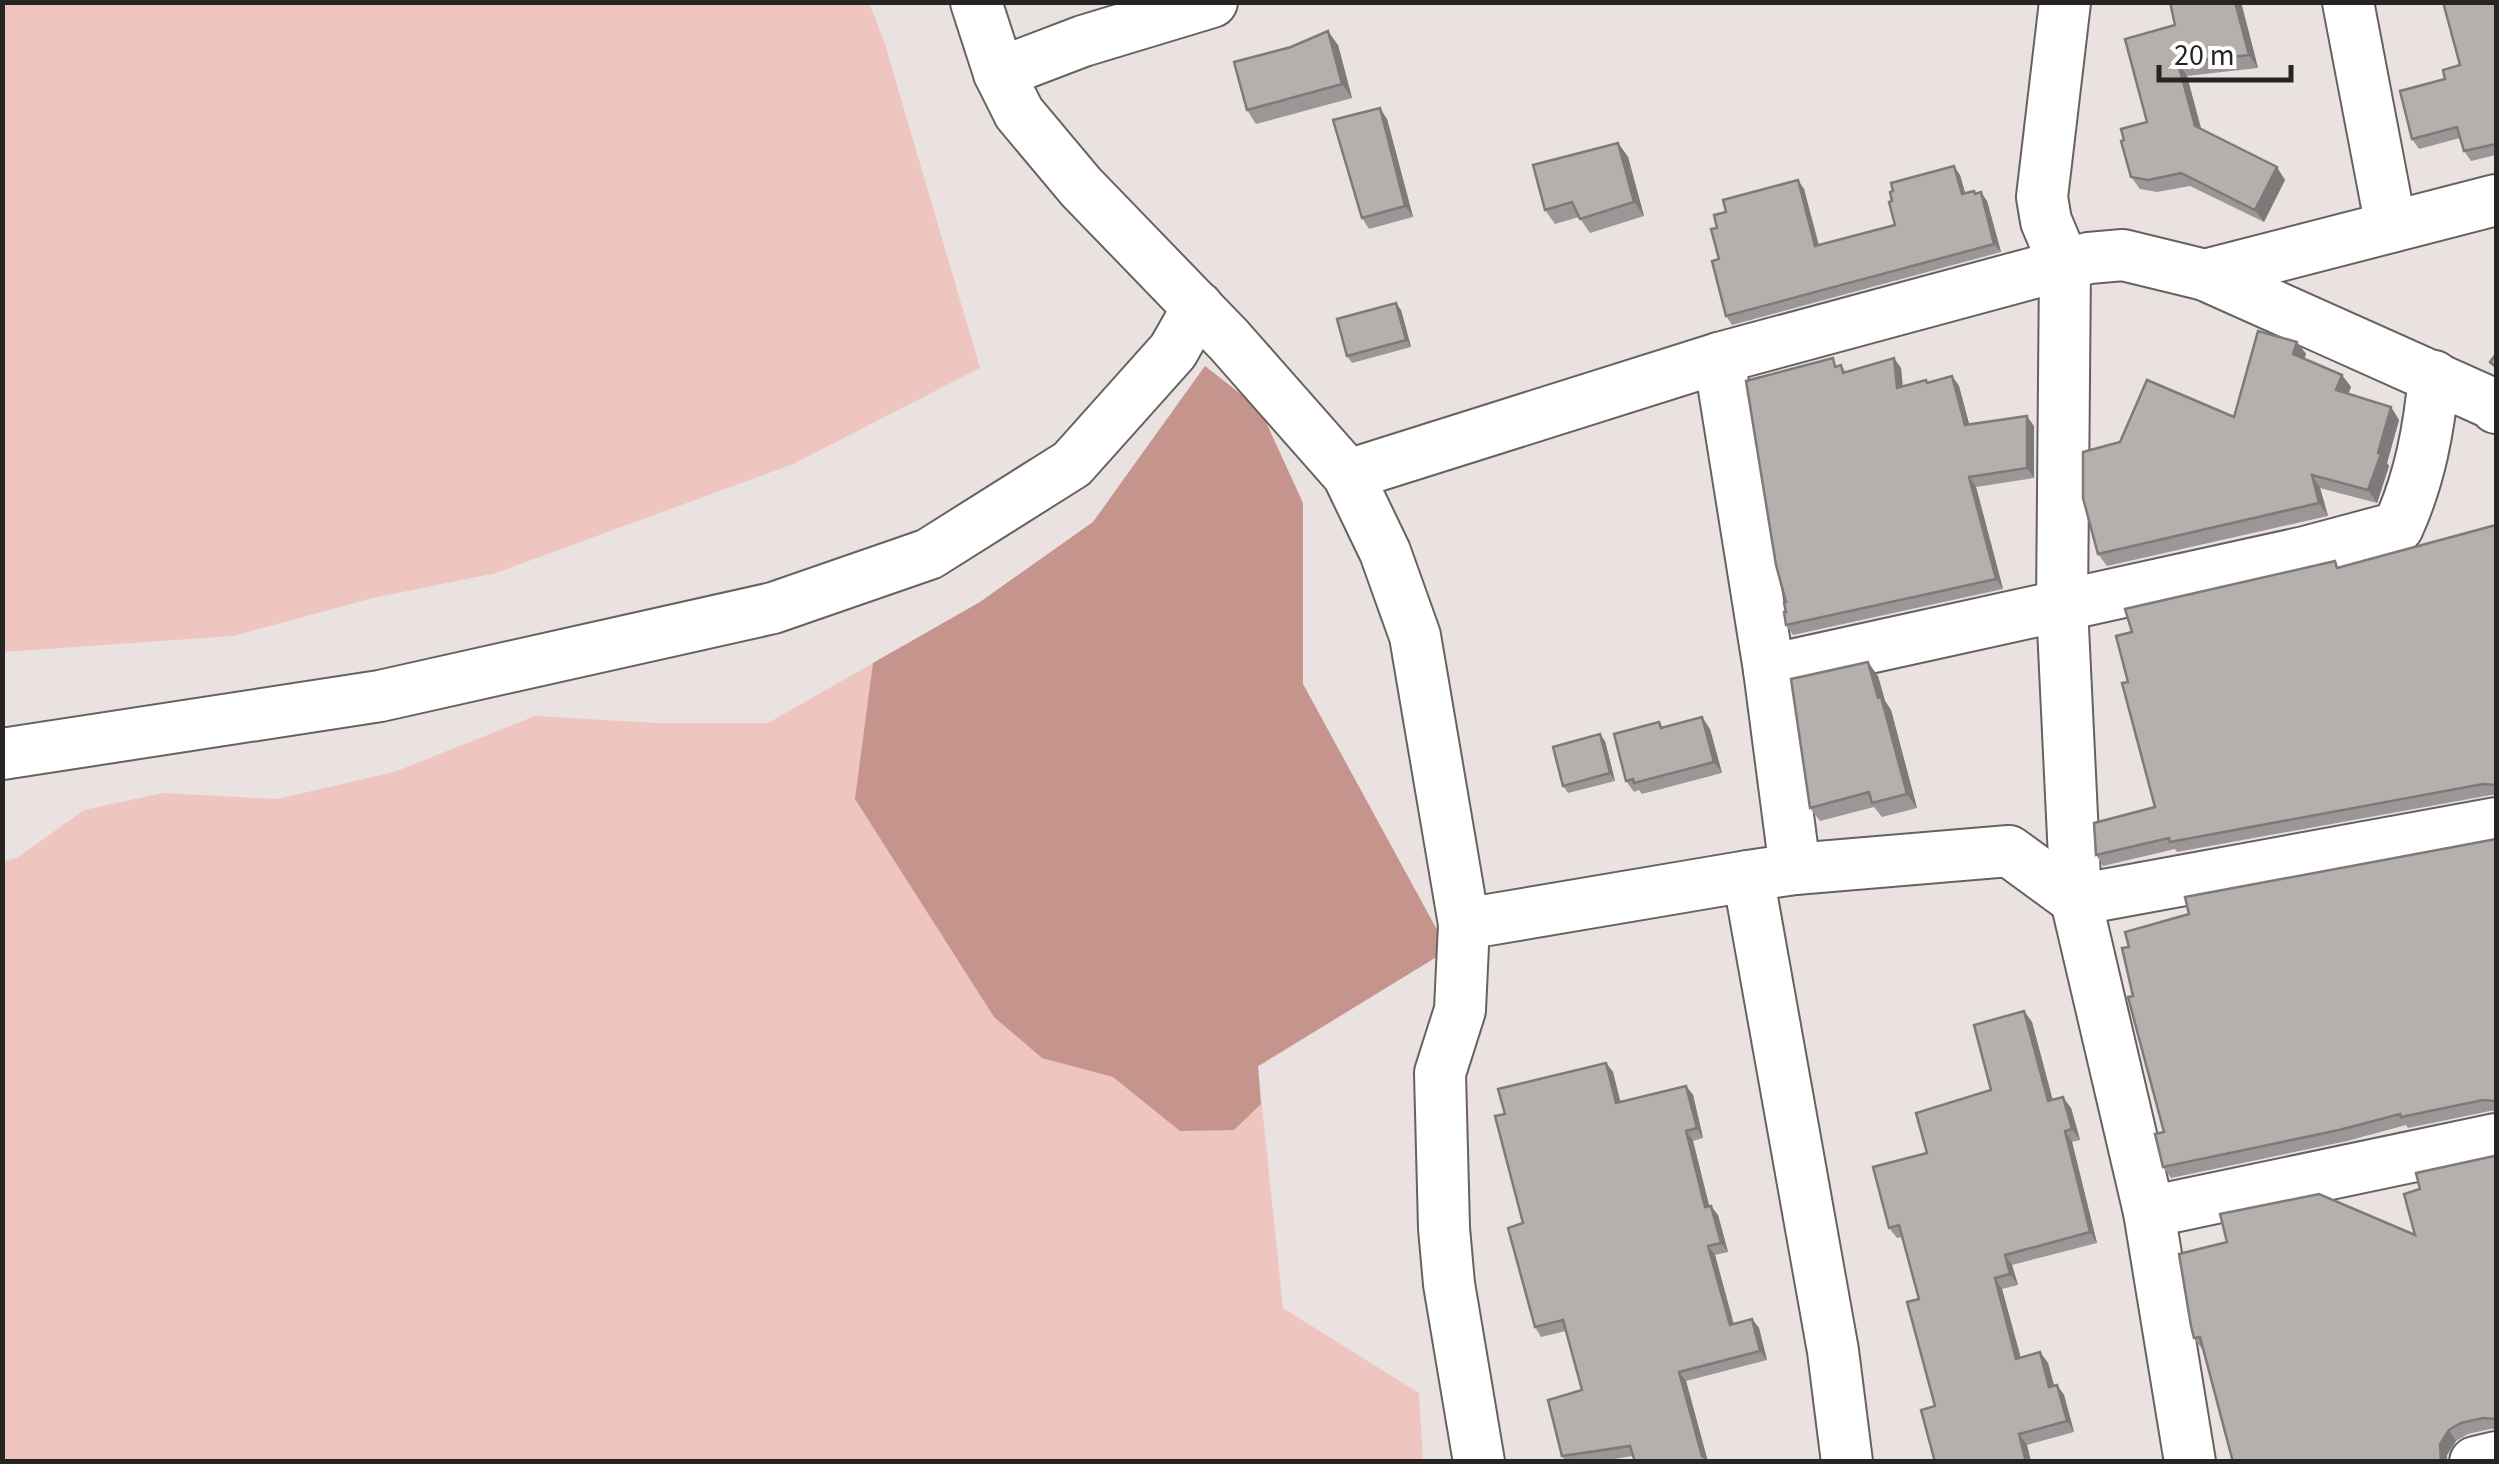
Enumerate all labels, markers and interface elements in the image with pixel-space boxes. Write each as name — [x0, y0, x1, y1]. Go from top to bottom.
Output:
scale bar — [2159, 20, 2292, 82]
text: 20 m — [2174, 34, 2235, 77]

